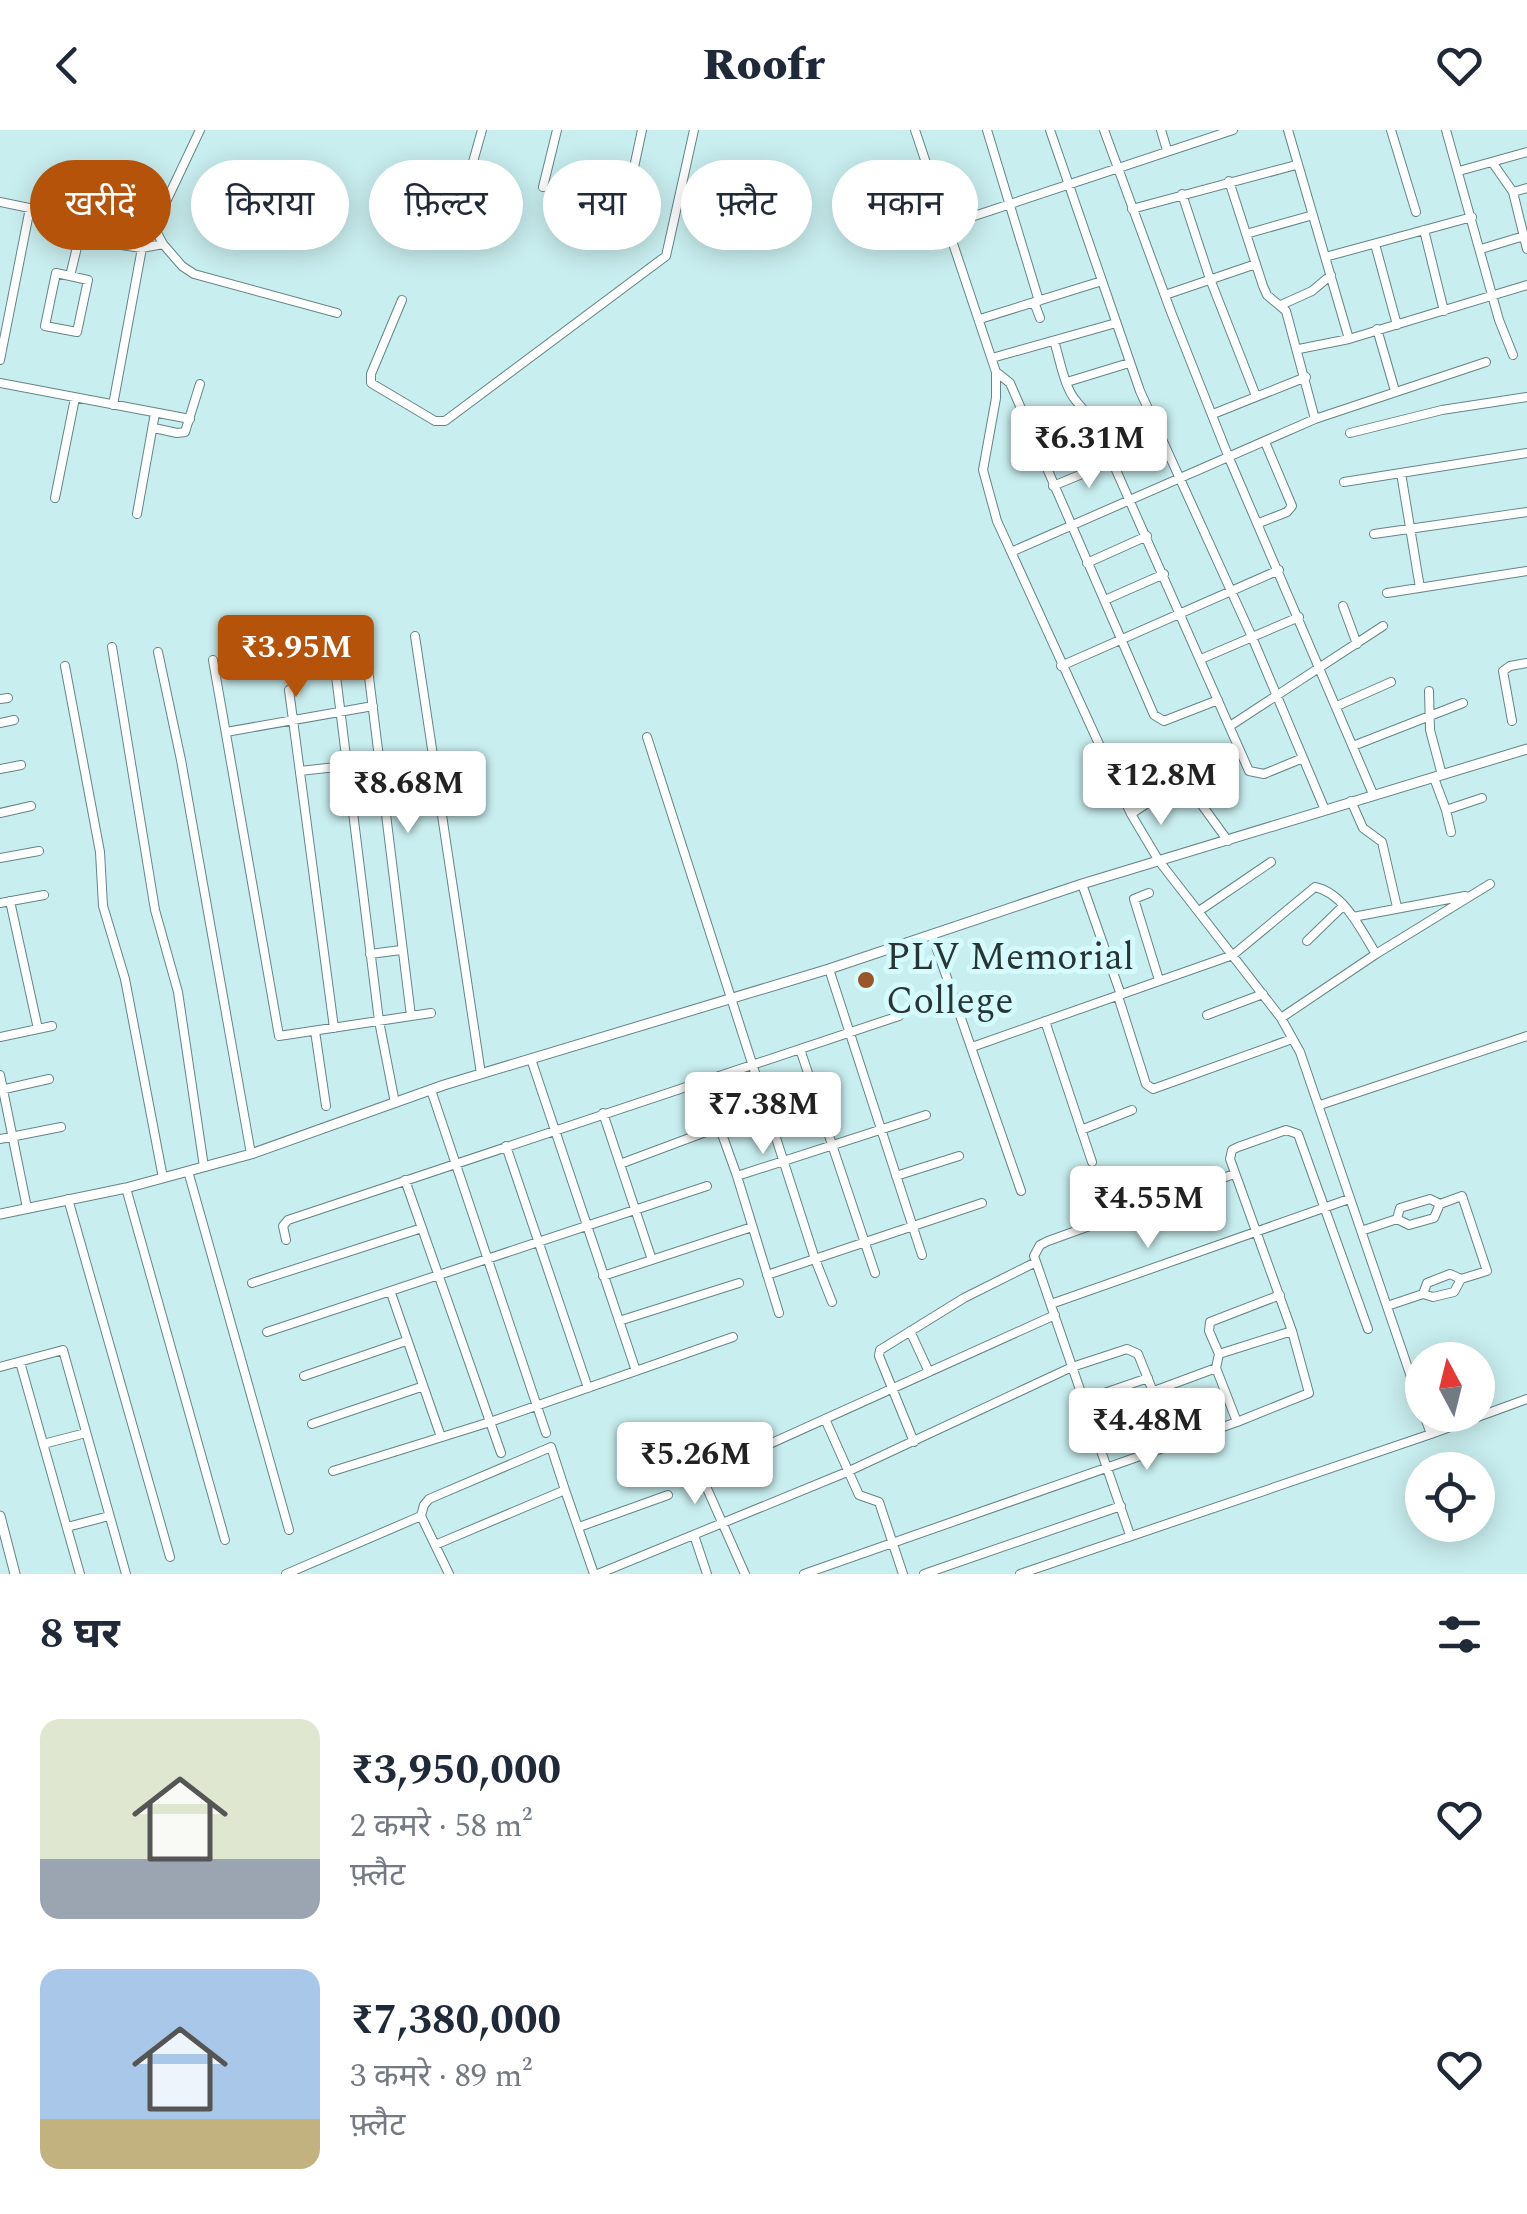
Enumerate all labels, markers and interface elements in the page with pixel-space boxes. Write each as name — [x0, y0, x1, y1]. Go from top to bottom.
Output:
text: Roofr — [703, 31, 824, 100]
icon: back — [40, 38, 95, 93]
icon: heart — [1432, 38, 1487, 93]
chip: खरीदें — [30, 160, 171, 250]
chip: किराया — [191, 160, 349, 250]
chip: फ़िल्टर — [369, 160, 523, 250]
chip: नया — [543, 160, 661, 250]
chip: फ़्लैट — [681, 160, 812, 250]
chip: मकान — [832, 160, 978, 250]
pin: ₹6.31M — [1008, 406, 1170, 491]
text: ₹6.31M — [1033, 414, 1145, 463]
pin: ₹3.95M — [215, 615, 377, 700]
text: ₹3.95M — [240, 623, 352, 672]
pin: ₹12.8M — [1080, 743, 1242, 828]
pin: ₹8.68M — [327, 751, 489, 836]
text: ₹12.8M — [1105, 751, 1217, 800]
text: ₹8.68M — [352, 759, 464, 808]
place label: PLV Memorial College — [886, 929, 1134, 1031]
marker: PLV Memorial College — [855, 969, 877, 991]
pin: ₹7.38M — [682, 1072, 844, 1157]
text: ₹7.38M — [707, 1080, 819, 1129]
pin: ₹4.55M — [1067, 1166, 1229, 1251]
text: ₹4.55M — [1092, 1174, 1204, 1223]
north arrow — [1405, 1342, 1495, 1432]
map controls — [1405, 1342, 1495, 1542]
pin: ₹4.48M — [1066, 1388, 1228, 1473]
text: ₹4.48M — [1091, 1396, 1203, 1445]
pin: ₹5.26M — [614, 1422, 776, 1507]
text: ₹5.26M — [639, 1430, 751, 1479]
button: locate — [1405, 1452, 1495, 1542]
text: 8 घर — [40, 1603, 120, 1666]
icon: filters — [1432, 1607, 1487, 1662]
text: ₹3,950,000 — [350, 1739, 561, 1802]
icon: home — [120, 1759, 240, 1879]
icon: heart — [1432, 1792, 1487, 1847]
text: 2 कमरे · 58 m² — [350, 1802, 532, 1851]
text: फ़्लैट — [350, 1851, 405, 1900]
text: ₹7,380,000 — [350, 1989, 561, 2052]
icon: home — [120, 2009, 240, 2129]
icon: heart — [1432, 2042, 1487, 2097]
text: 3 कमरे · 89 m² — [350, 2052, 532, 2101]
text: फ़्लैट — [350, 2101, 405, 2150]

